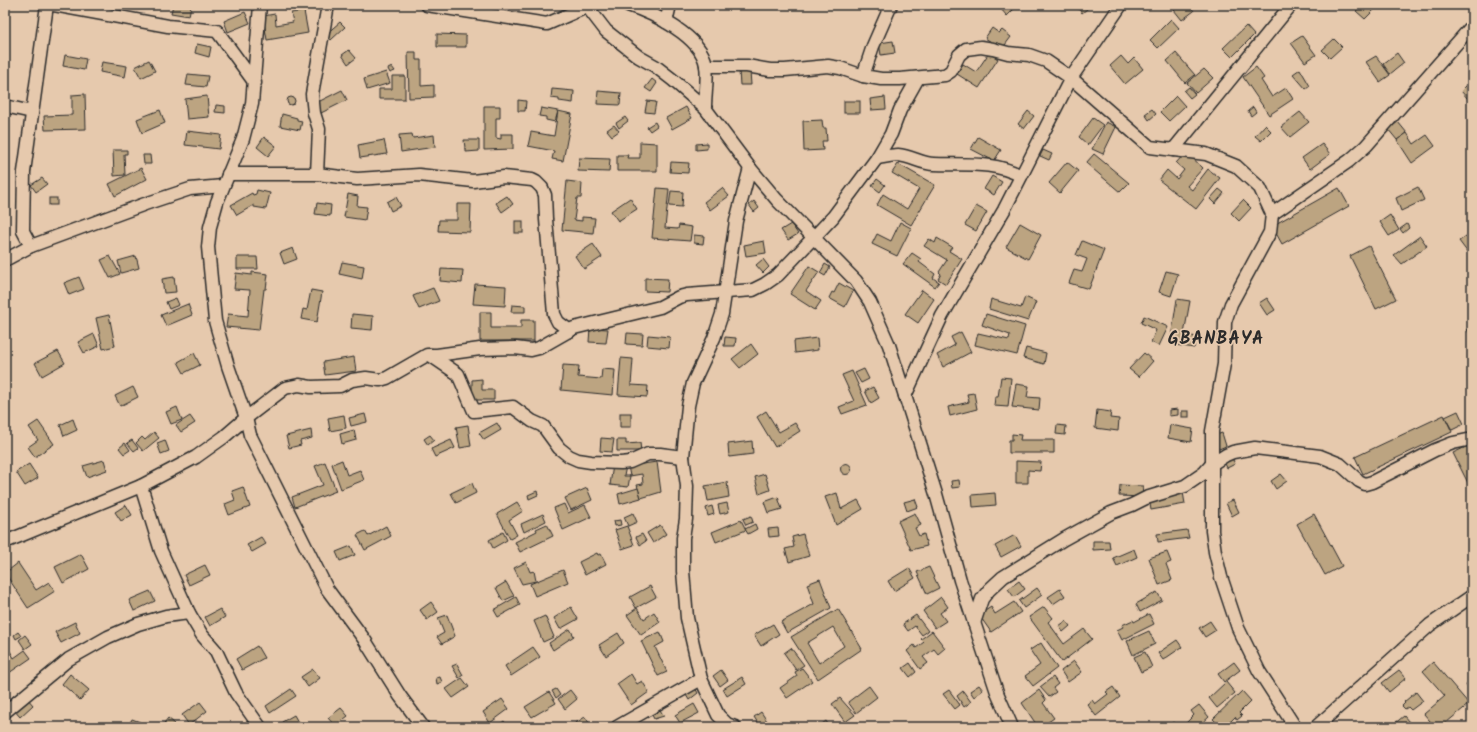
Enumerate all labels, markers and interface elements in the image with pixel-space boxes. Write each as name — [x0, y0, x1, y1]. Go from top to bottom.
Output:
district label: GBANBAYA — [1168, 325, 1264, 354]

